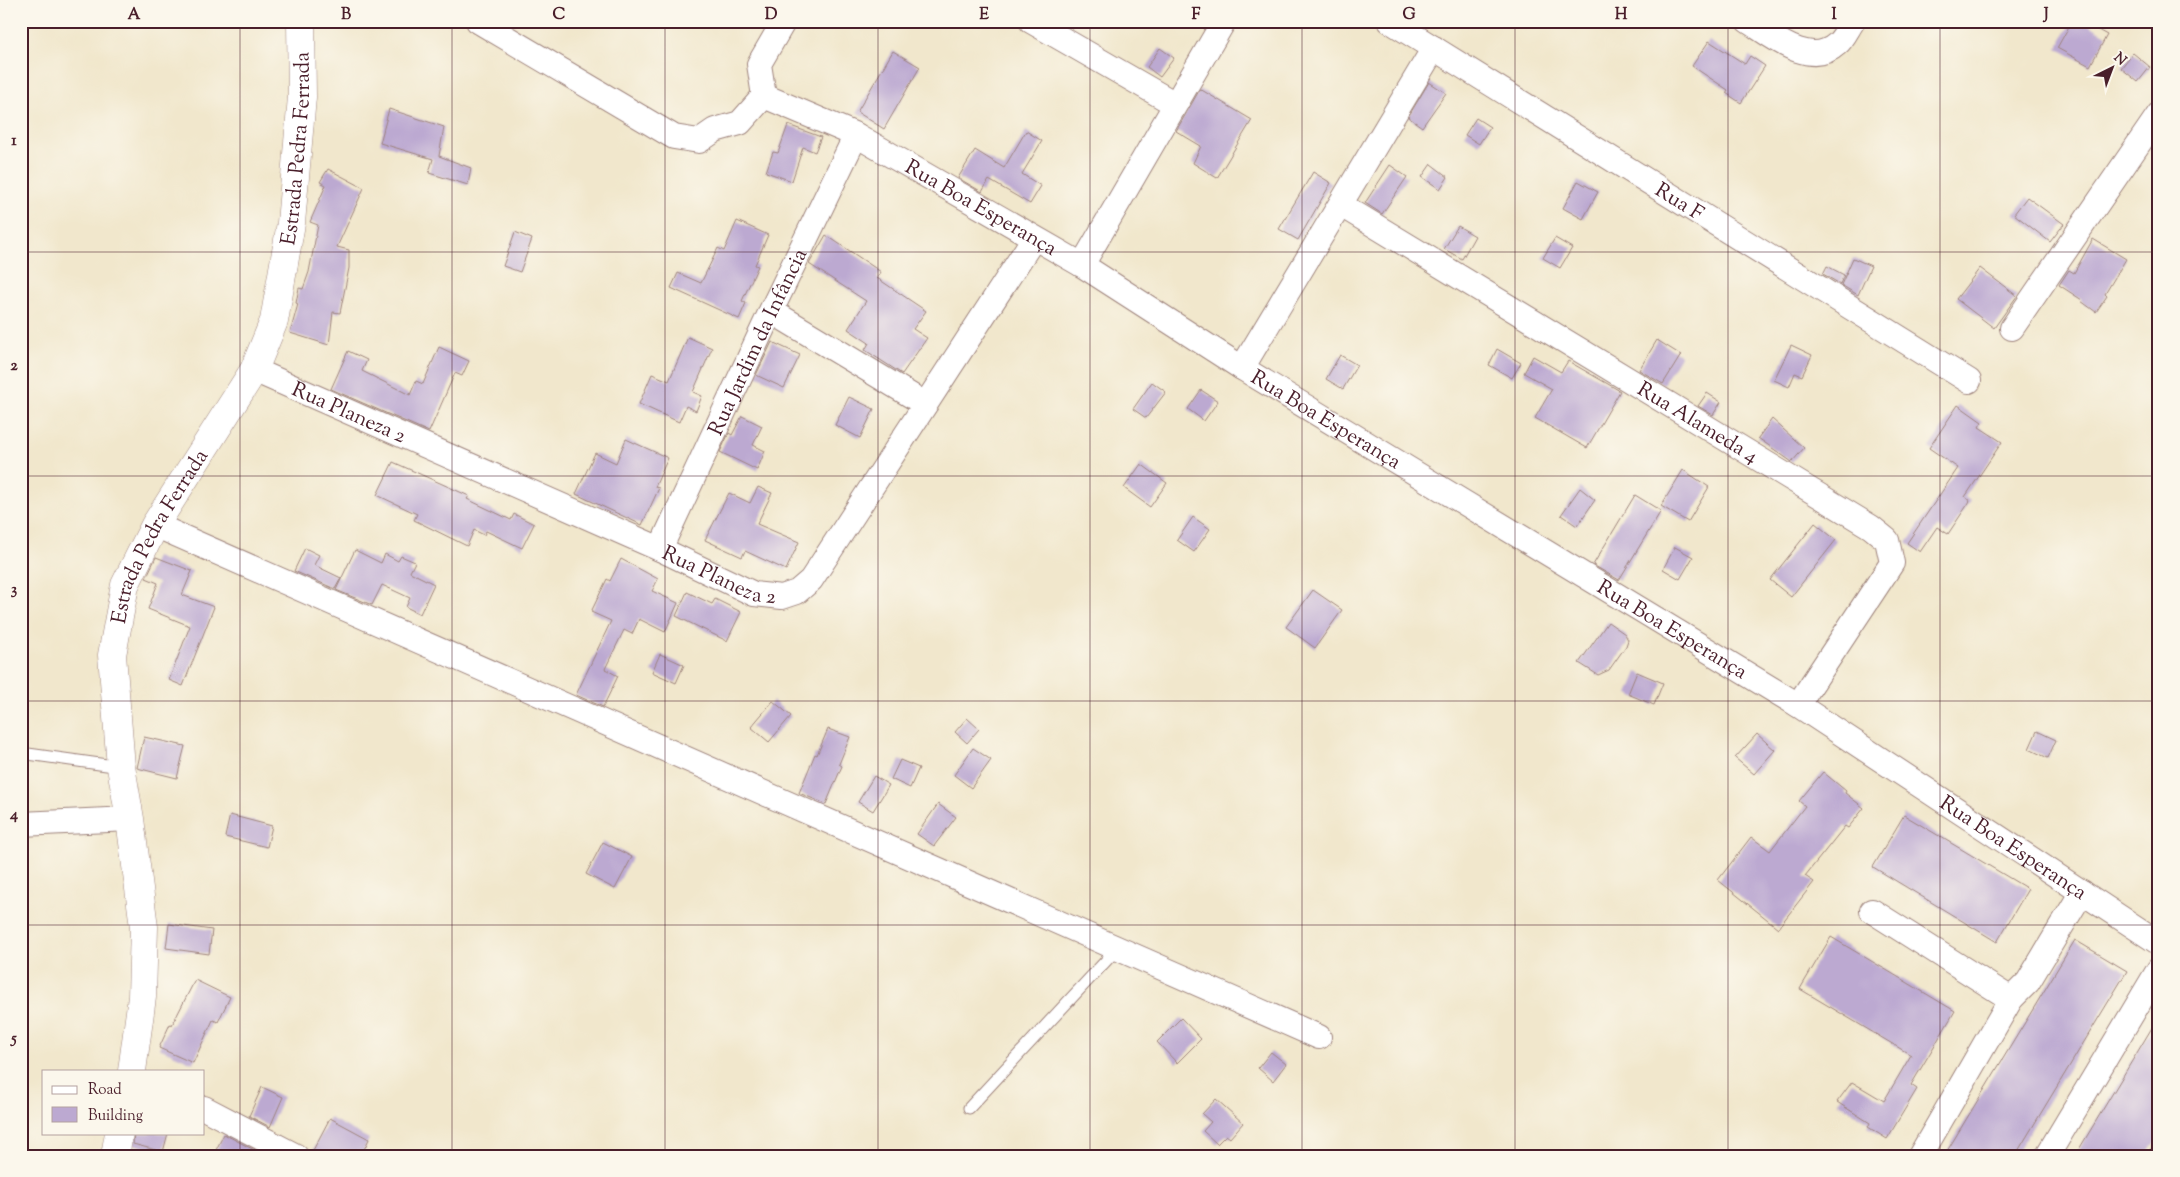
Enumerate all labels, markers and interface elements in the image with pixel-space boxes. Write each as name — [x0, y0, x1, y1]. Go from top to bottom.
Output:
text: A — [128, 4, 141, 27]
text: B — [341, 4, 351, 27]
text: C — [553, 4, 566, 27]
text: D — [765, 4, 778, 27]
text: E — [979, 4, 989, 27]
text: F — [1192, 4, 1201, 27]
text: G — [1402, 4, 1416, 27]
text: H — [1615, 4, 1628, 27]
text: I — [1831, 4, 1837, 27]
text: J — [2042, 4, 2049, 27]
north arrow — [2088, 42, 2138, 92]
text: N — [2109, 49, 2130, 71]
street label: Estrada Pedra Ferrada — [274, 51, 319, 248]
text: 1 — [11, 130, 17, 153]
street label: Rua Boa Esperança — [899, 153, 1062, 265]
street label: Rua F — [1648, 176, 1709, 230]
street label: Rua Jardim da Infância — [702, 244, 816, 441]
text: 2 — [10, 355, 18, 378]
street label: Rua Boa Esperança — [1244, 364, 1406, 478]
street label: Rua Planeza 2 — [286, 375, 410, 452]
street label: Rua Alameda 4 — [1631, 375, 1764, 472]
street label: Estrada Pedra Ferrada — [105, 444, 217, 626]
street label: Rua Planeza 2 — [656, 539, 778, 613]
street label: Rua Boa Esperança — [1591, 574, 1753, 688]
text: 3 — [11, 579, 18, 602]
street label: Rua Boa Esperança — [1933, 789, 2092, 909]
text: 4 — [9, 804, 18, 827]
text: 5 — [9, 1028, 17, 1051]
legend — [42, 1070, 205, 1134]
text: Road — [88, 1080, 122, 1101]
text: Building — [88, 1106, 143, 1127]

